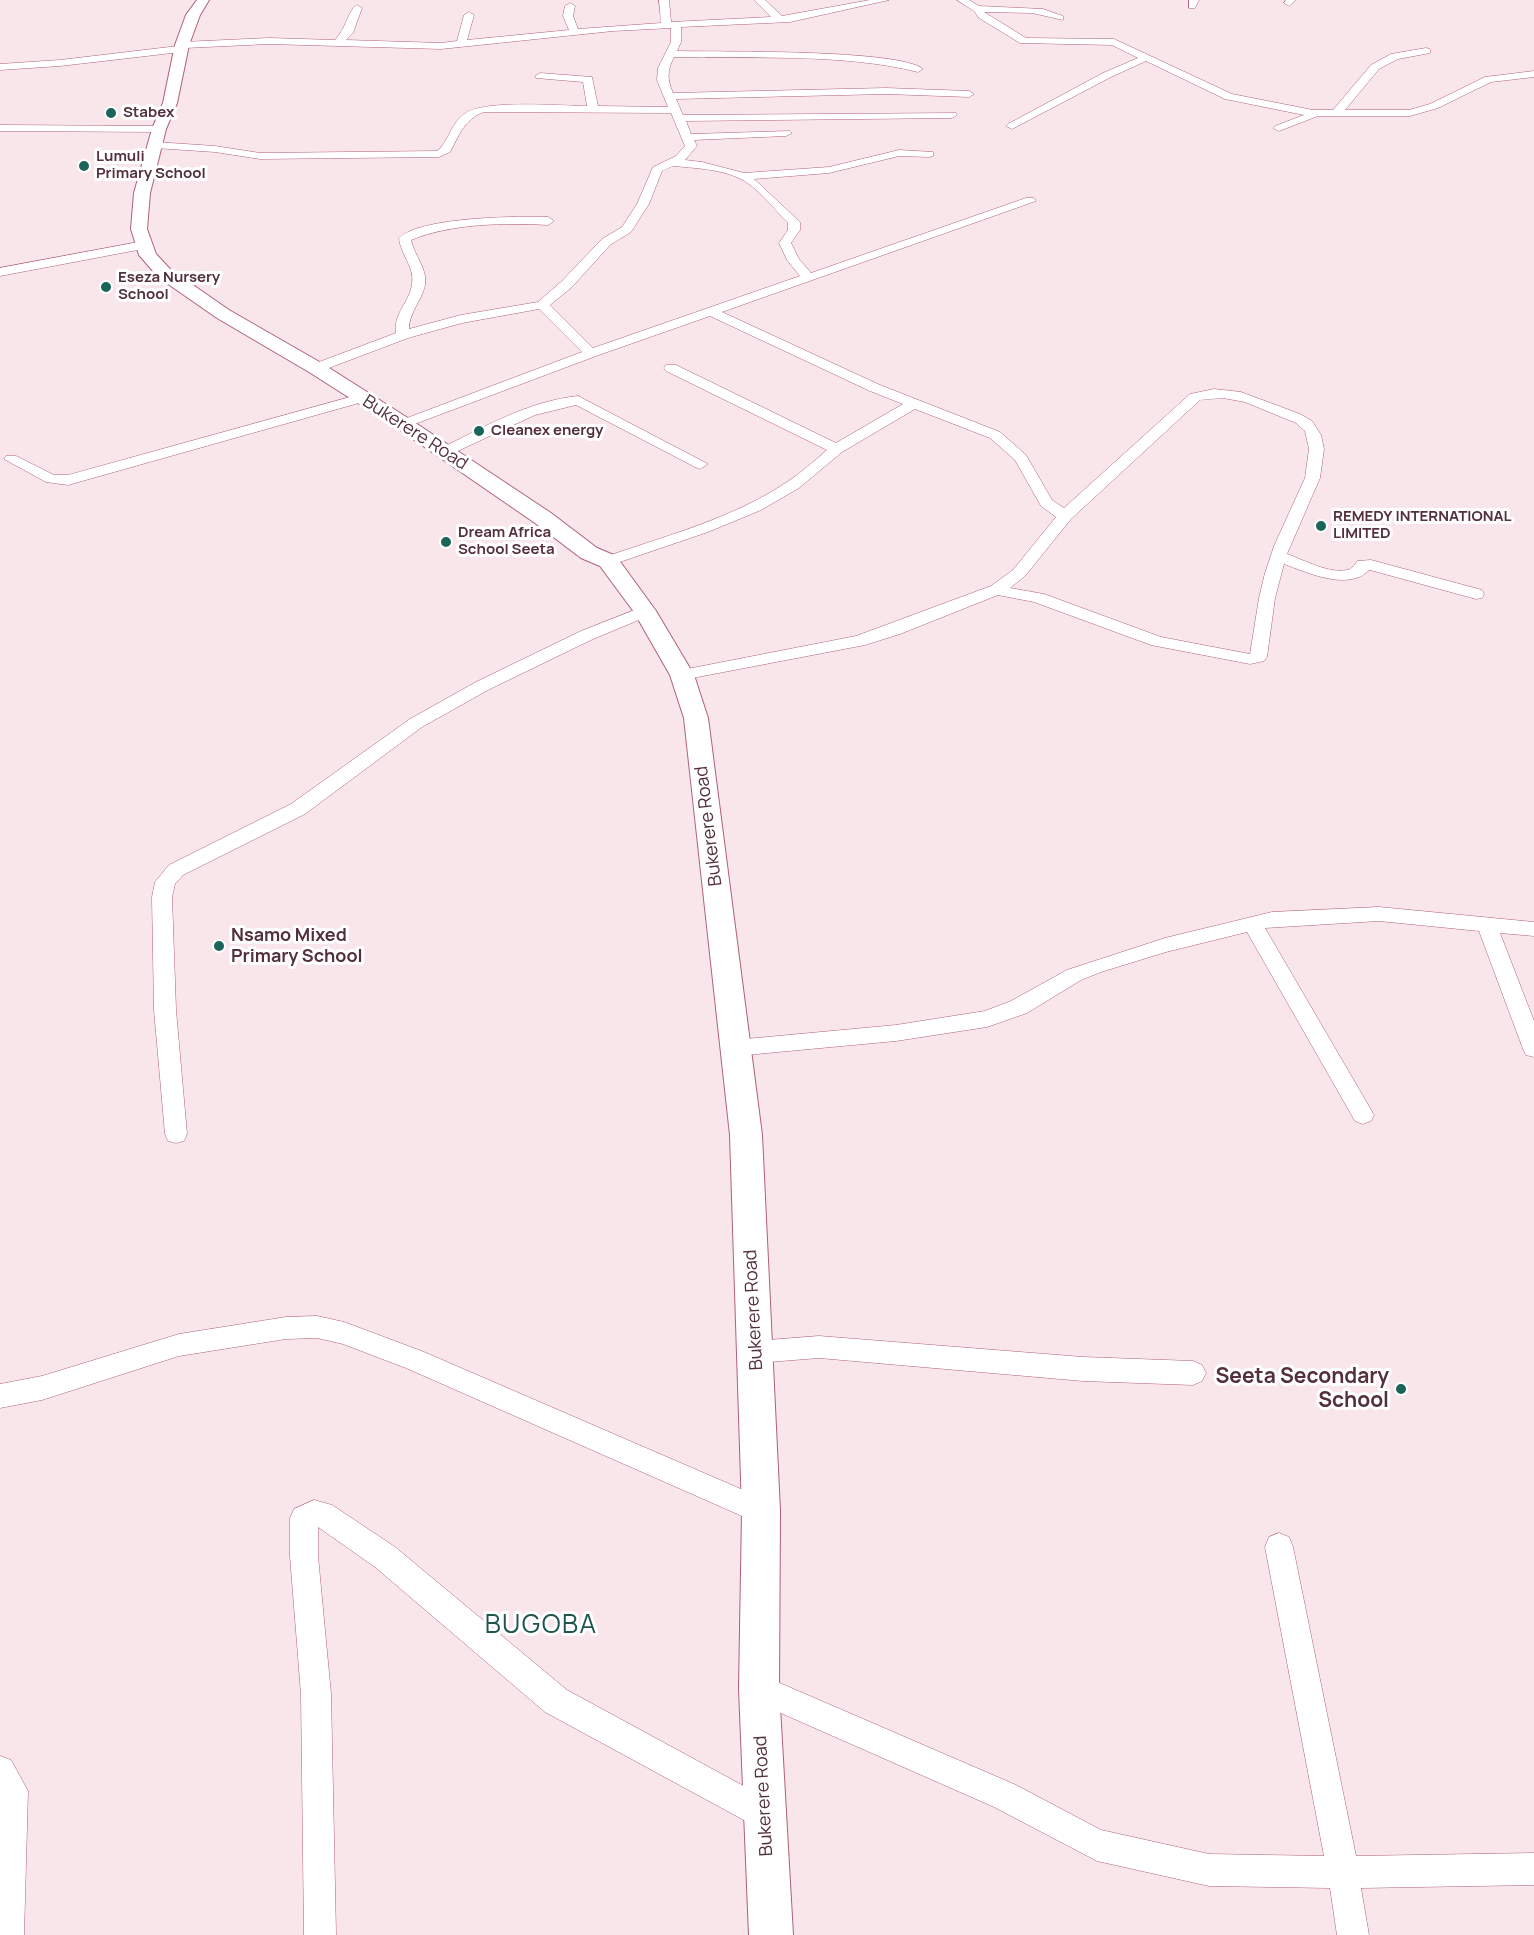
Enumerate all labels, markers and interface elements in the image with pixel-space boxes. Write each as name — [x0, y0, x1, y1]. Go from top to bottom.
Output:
place label: Stabex — [123, 104, 174, 122]
marker: Stabex — [104, 106, 118, 120]
place label: Lumuli Primary School — [96, 148, 206, 183]
marker: Lumuli Primary School — [77, 159, 91, 173]
place label: Eseza Nursery School — [118, 269, 220, 304]
marker: Eseza Nursery School — [99, 280, 113, 294]
street label: Bukerere Road — [358, 391, 472, 475]
place label: Cleanex energy — [491, 422, 604, 440]
marker: Cleanex energy — [472, 424, 486, 438]
place label: REMEDY INTERNATIONAL LIMITED — [1333, 508, 1512, 543]
marker: REMEDY INTERNATIONAL LIMITED — [1314, 519, 1328, 533]
place label: Dream Africa School Seeta — [458, 524, 555, 559]
marker: Dream Africa School Seeta — [439, 535, 453, 549]
street label: Bukerere Road — [691, 765, 727, 887]
place label: Nsamo Mixed Primary School — [231, 925, 363, 968]
marker: Nsamo Mixed Primary School — [212, 939, 226, 953]
street label: Bukerere Road — [740, 1249, 768, 1371]
place label: Seeta Secondary School — [1216, 1364, 1389, 1414]
marker: Seeta Secondary School — [1394, 1382, 1408, 1396]
district label: BUGOBA — [485, 1610, 597, 1642]
street label: Bukerere Road — [750, 1735, 778, 1857]

